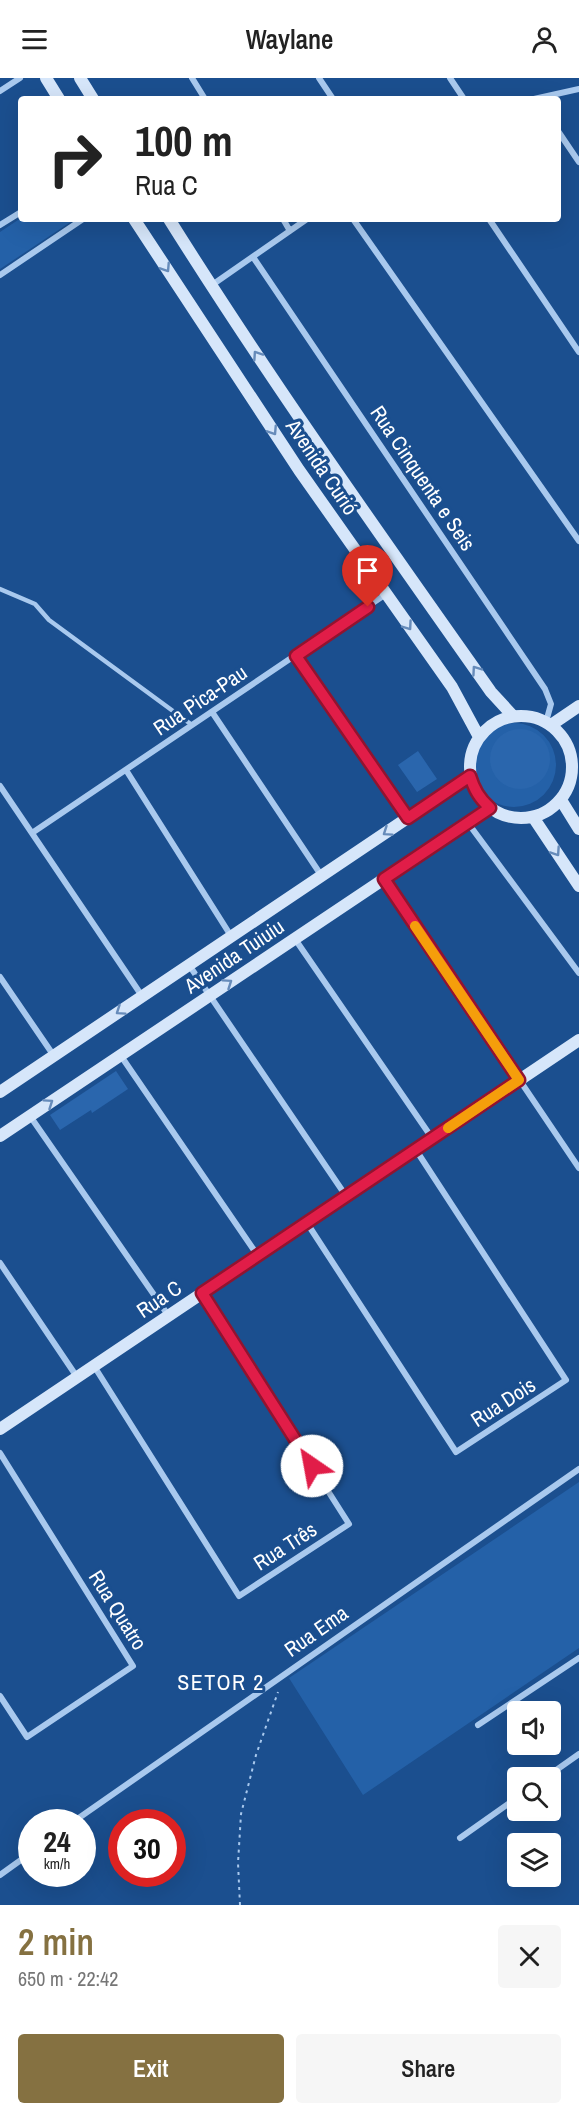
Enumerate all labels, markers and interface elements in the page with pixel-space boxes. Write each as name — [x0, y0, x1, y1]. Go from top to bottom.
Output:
text: Waylane — [246, 21, 333, 57]
icon: menu — [18, 23, 51, 56]
icon: person — [528, 23, 561, 56]
text: 100 m — [135, 113, 233, 169]
icon: right — [36, 120, 114, 198]
text: Rua C — [135, 167, 198, 203]
one-way arrow — [159, 261, 170, 272]
one-way arrow — [253, 351, 264, 362]
street label: Rua Cinquenta e Seis — [364, 400, 482, 556]
street label: Avenida Curió — [279, 413, 365, 521]
one-way arrow — [266, 424, 277, 435]
pin — [342, 545, 393, 607]
icon: arrive — [351, 554, 384, 587]
one-way arrow — [401, 619, 412, 630]
street label: Rua Pica-Pau — [147, 658, 253, 742]
one-way arrow — [472, 666, 483, 677]
one-way arrow — [382, 824, 393, 835]
one-way arrow — [549, 845, 560, 856]
street label: Avenida Tuiuiu — [177, 912, 290, 1001]
one-way arrow — [222, 979, 233, 990]
one-way arrow — [116, 1004, 127, 1015]
one-way arrow — [42, 1099, 53, 1110]
street label: Rua C — [131, 1273, 187, 1325]
street label: Rua Dois — [465, 1370, 541, 1434]
position arrow — [280, 1434, 344, 1498]
street label: Rua Três — [248, 1515, 322, 1577]
street label: Rua Quatro — [82, 1565, 154, 1655]
street label: Rua Ema — [278, 1598, 354, 1663]
district label: SETOR 2 — [177, 1667, 265, 1697]
map controls — [507, 1701, 561, 1887]
button: sound — [507, 1701, 561, 1755]
button: search — [507, 1767, 561, 1821]
speed limit sign: 30 — [108, 1809, 186, 1887]
text: 24 — [43, 1821, 71, 1861]
button: layers — [507, 1833, 561, 1887]
text: km/h — [44, 1853, 70, 1874]
text: 2 min — [18, 1918, 94, 1966]
button: close — [498, 1925, 561, 1988]
text: 650 m · 22:42 — [18, 1965, 118, 1992]
button: Exit — [18, 2034, 284, 2103]
button: Share — [296, 2034, 561, 2103]

